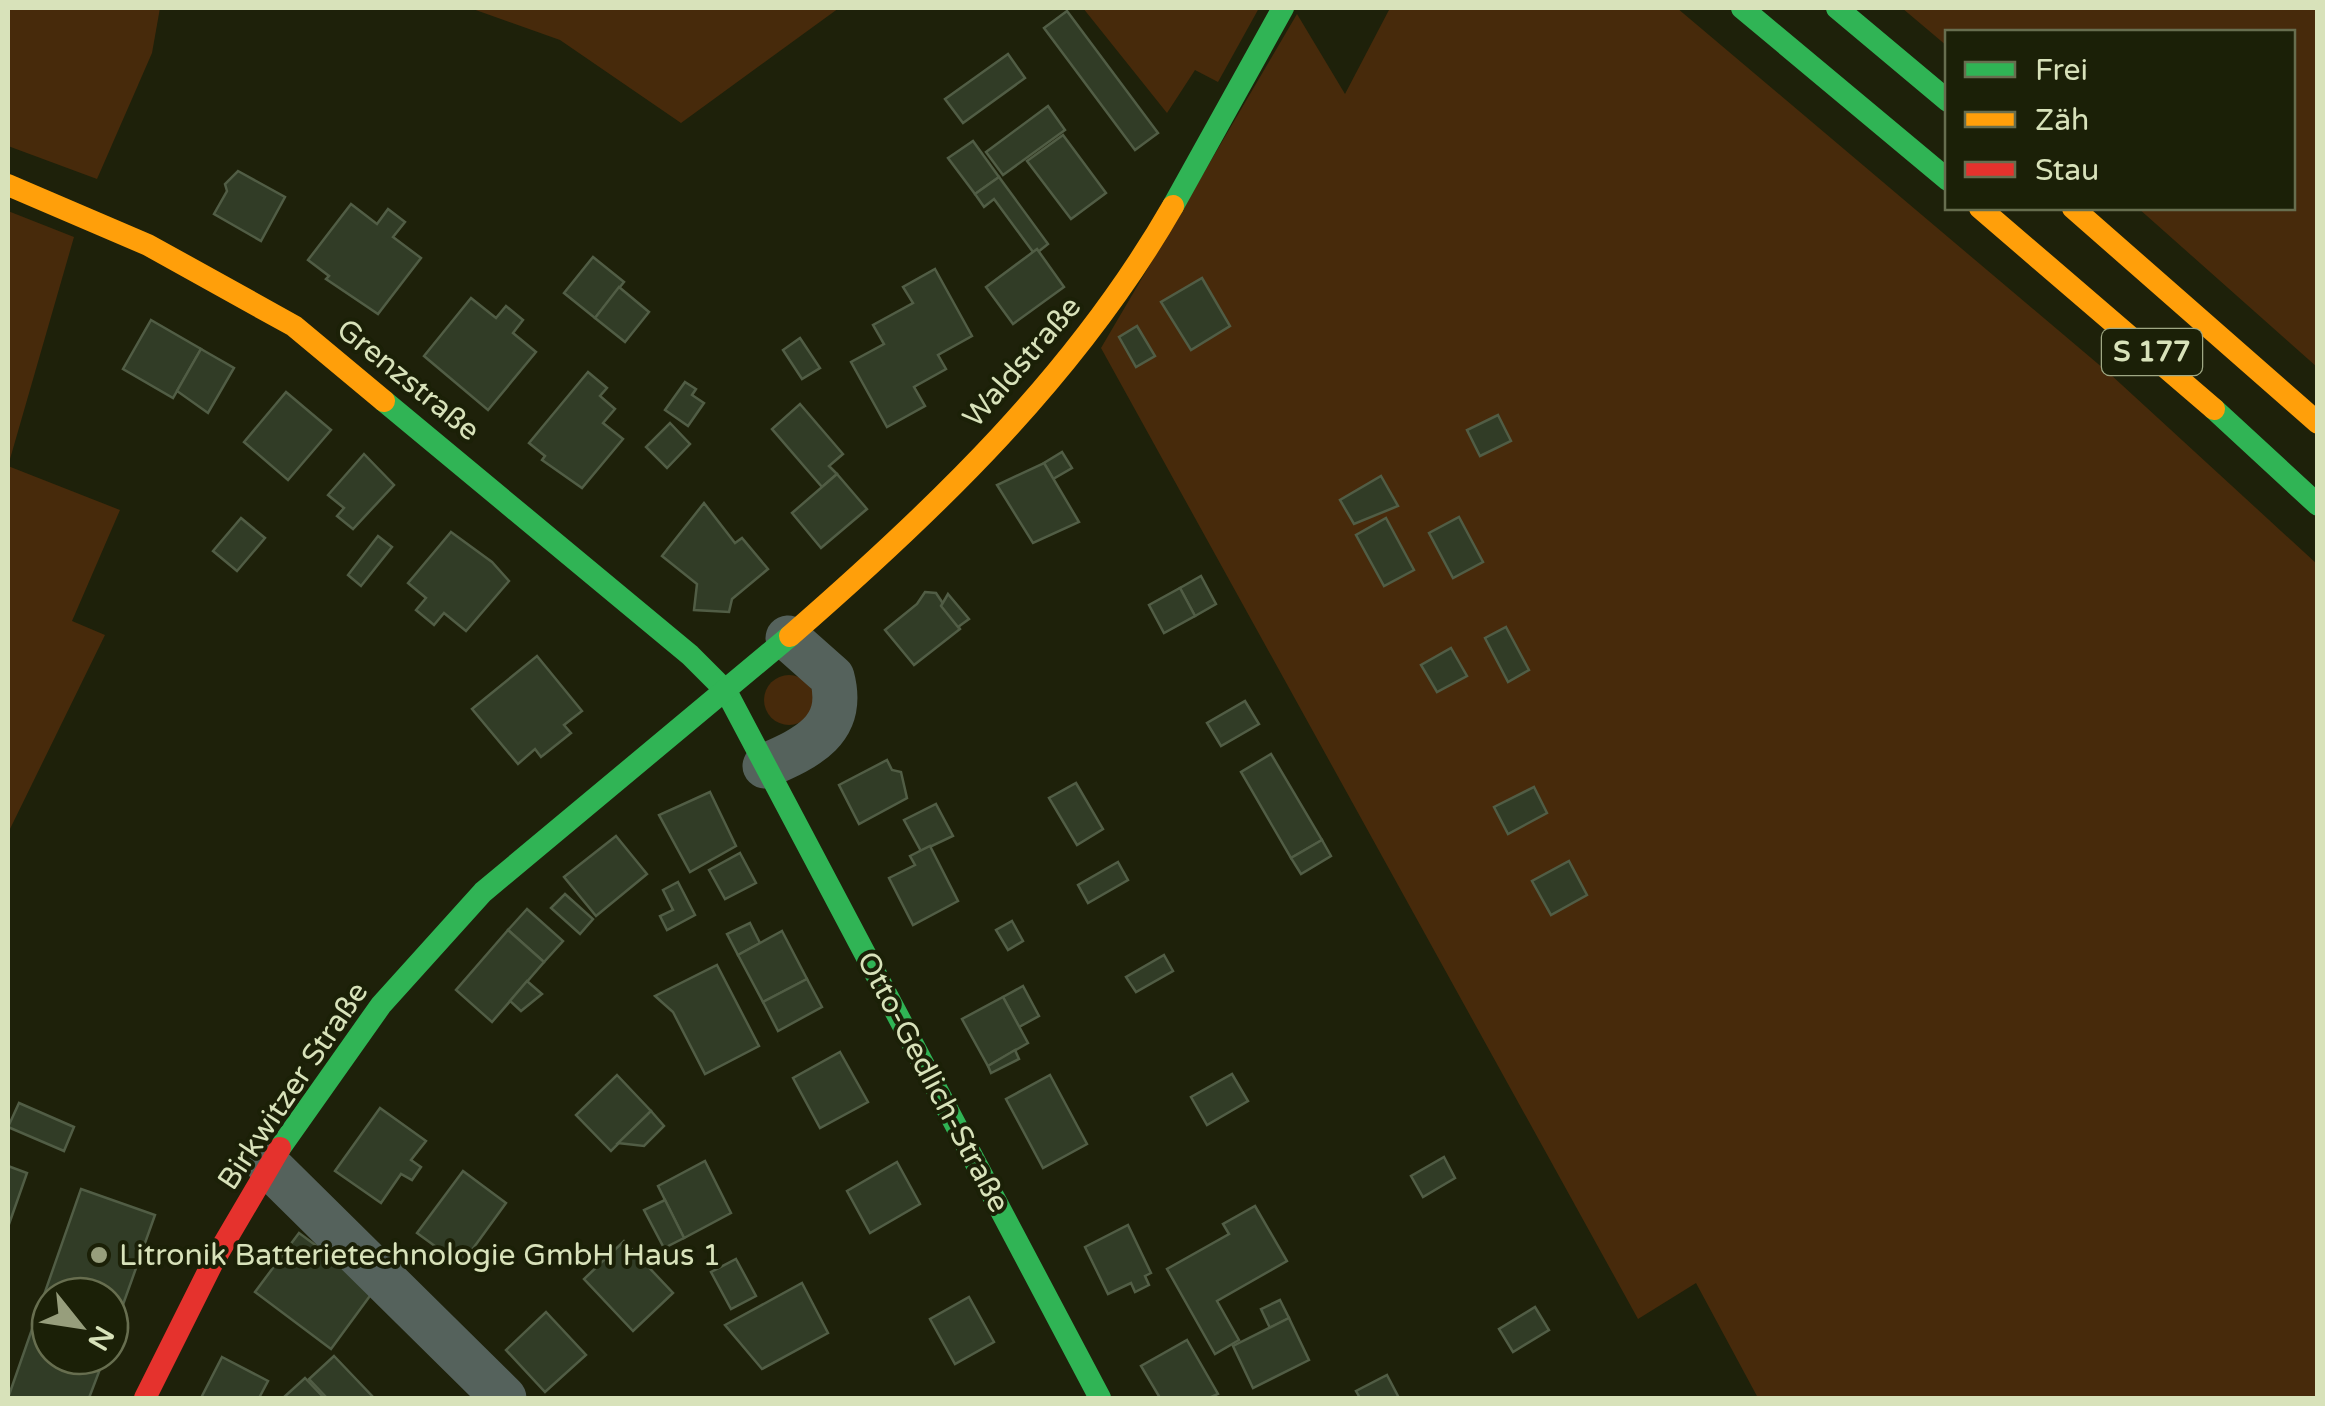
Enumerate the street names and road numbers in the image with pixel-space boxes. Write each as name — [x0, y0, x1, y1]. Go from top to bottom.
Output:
street label: Waldstraße — [955, 289, 1089, 435]
street label: Grenzstraße — [329, 311, 487, 449]
road number: S 177 — [2102, 329, 2202, 375]
street label: Otto-Gedlich-Straße — [849, 945, 1017, 1219]
street label: Birkwitzer Straße — [210, 975, 376, 1197]

